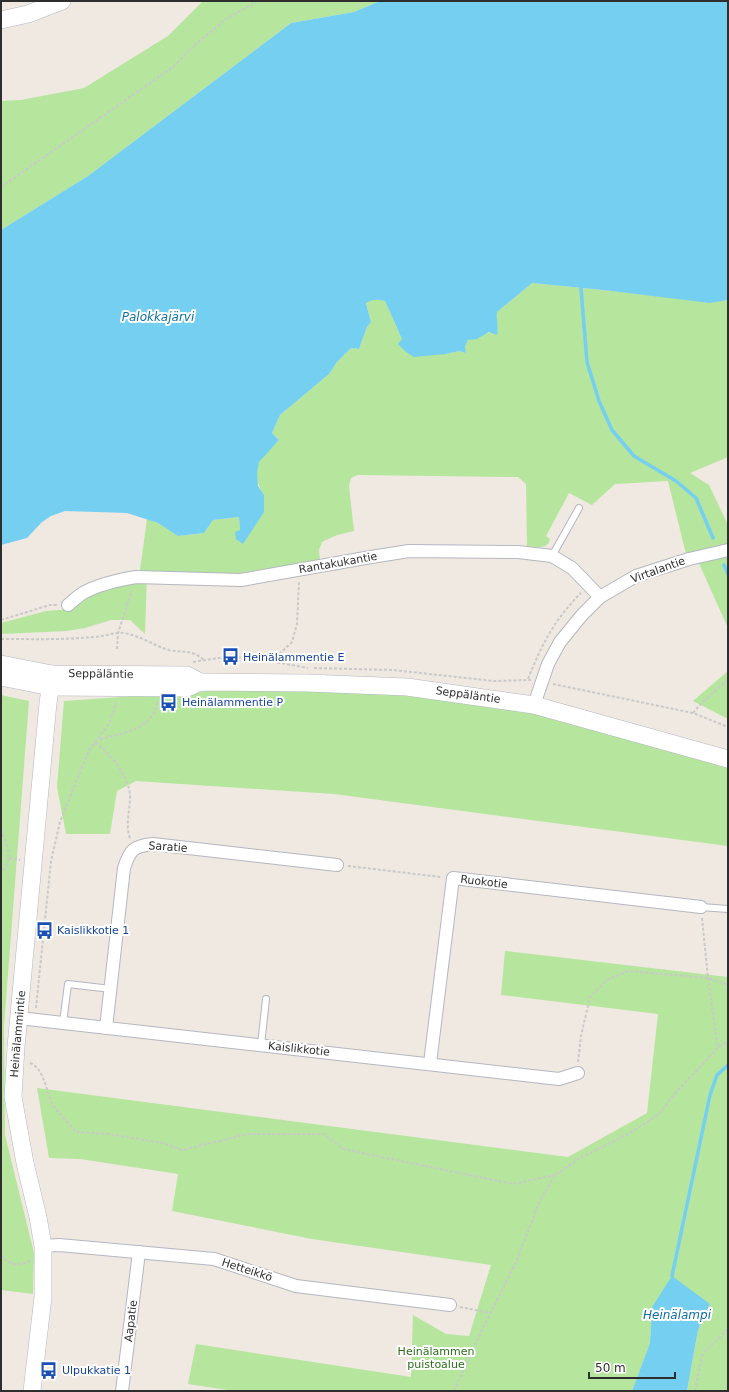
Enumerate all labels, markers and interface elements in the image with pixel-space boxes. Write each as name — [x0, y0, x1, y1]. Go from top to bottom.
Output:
water label: Palokkajärvi — [122, 310, 195, 324]
street label: Rantakukantie — [298, 550, 378, 576]
street label: Virtalantie — [629, 554, 687, 586]
bus stop icon: Heinälammentie E — [220, 647, 240, 667]
place label: Heinälammentie E — [243, 651, 344, 664]
street label: Seppäläntie — [68, 667, 134, 681]
street label: Seppäläntie — [435, 684, 501, 706]
bus stop icon: Heinälammentie P — [159, 692, 179, 712]
place label: Heinälammentie P — [182, 696, 283, 709]
street label: Saratie — [148, 839, 188, 855]
street label: Ruokotie — [460, 873, 509, 891]
bus stop icon: Kaislikkotie 1 — [34, 920, 54, 940]
place label: Kaislikkotie 1 — [57, 924, 129, 937]
street label: Heinälammintie — [8, 990, 28, 1078]
street label: Kaislikkotie — [268, 1039, 331, 1059]
street label: Hetteikkö — [220, 1256, 274, 1284]
street label: Aapatie — [122, 1299, 140, 1343]
water label: Heinälampi — [643, 1308, 712, 1322]
park label: Heinälammen puistoalue — [398, 1345, 474, 1371]
scale bar — [589, 1354, 675, 1380]
bus stop icon: Ulpukkatie 1 — [39, 1360, 59, 1380]
text: 50 m — [595, 1361, 626, 1375]
place label: Ulpukkatie 1 — [62, 1364, 131, 1377]

